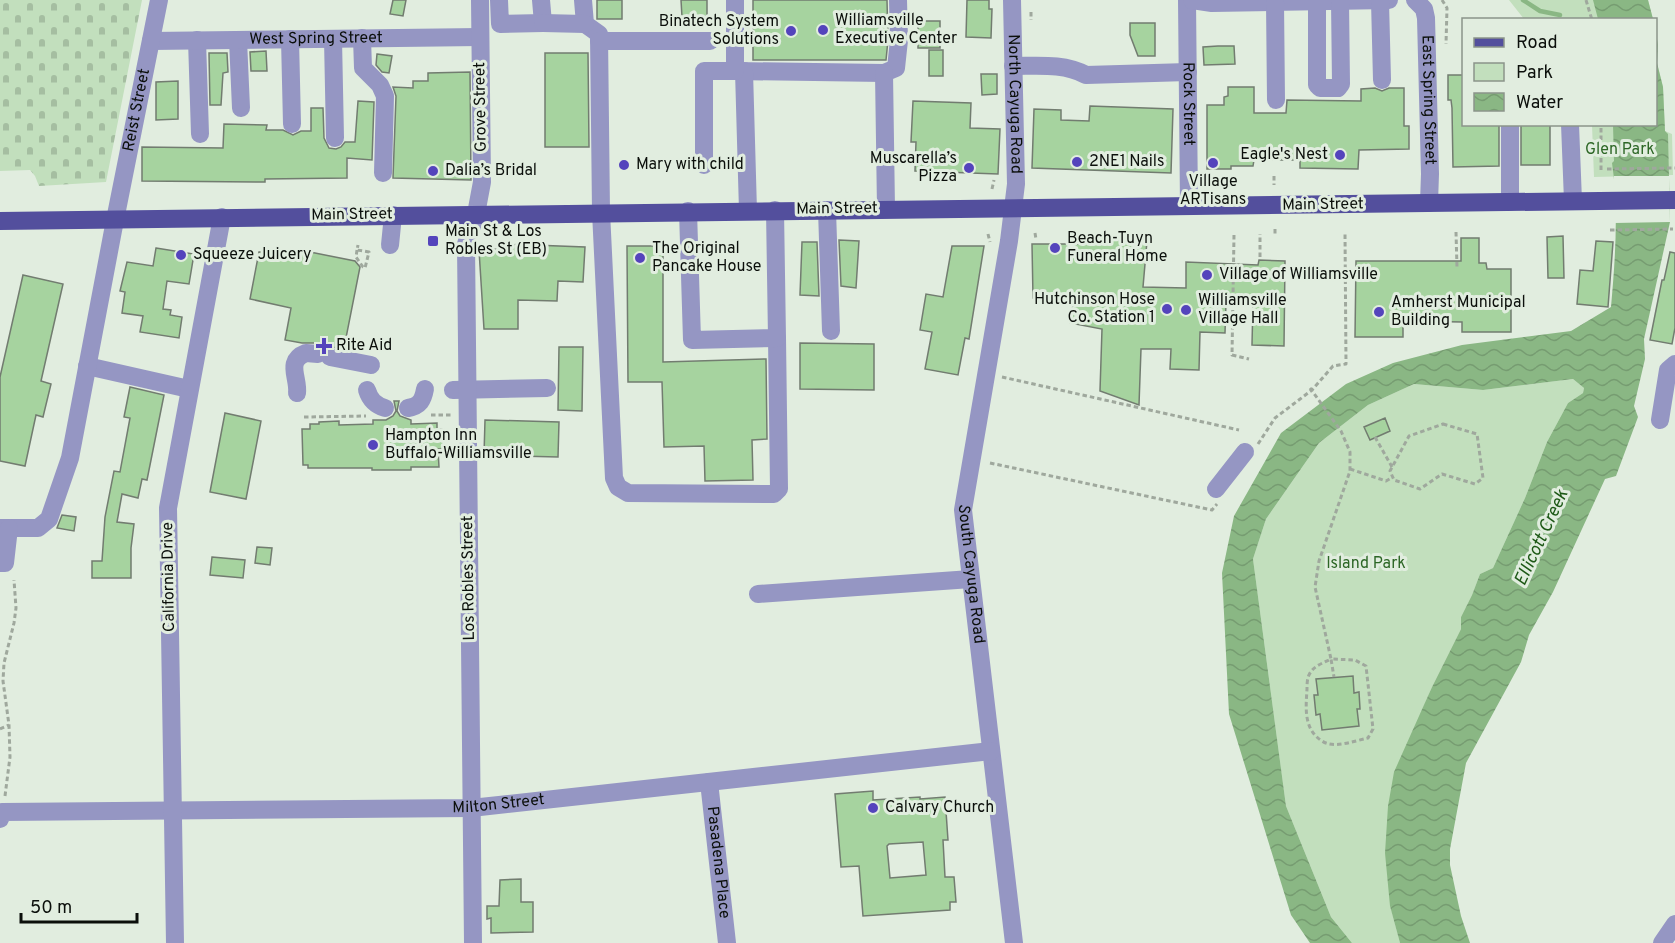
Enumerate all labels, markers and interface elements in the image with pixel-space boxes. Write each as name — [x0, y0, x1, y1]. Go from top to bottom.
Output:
place label: Williamsville Executive Center — [835, 11, 957, 49]
place label: Binatech System Solutions — [659, 12, 779, 50]
legend — [1462, 18, 1657, 126]
marker: Williamsville Executive Center — [816, 23, 830, 37]
marker: Binatech System Solutions — [784, 24, 798, 38]
street label: West Spring Street — [249, 28, 383, 50]
text: Road — [1516, 32, 1558, 55]
street label: North Cayuga Road — [1003, 34, 1026, 174]
street label: East Spring Street — [1416, 35, 1440, 165]
street label: Grove Street — [470, 62, 492, 152]
street label: Rock Street — [1178, 62, 1198, 146]
text: Park — [1516, 62, 1553, 85]
street label: Reist Street — [119, 67, 155, 153]
text: Water — [1516, 92, 1563, 115]
park label: Glen Park — [1585, 140, 1655, 160]
place label: Eagle's Nest — [1240, 145, 1328, 165]
marker: Eagle's Nest — [1333, 148, 1347, 162]
place label: Muscarella’s Pizza — [870, 149, 957, 187]
place label: 2NE1 Nails — [1089, 152, 1164, 172]
place label: Mary with child — [636, 155, 744, 175]
marker: 2NE1 Nails — [1070, 155, 1084, 169]
marker: Village ARTisans — [1206, 156, 1220, 170]
marker: Mary with child — [617, 158, 631, 172]
place label: Dalia’s Bridal — [445, 161, 537, 181]
marker: Muscarella’s Pizza — [962, 161, 976, 175]
marker: Dalia’s Bridal — [426, 164, 440, 178]
place label: Village ARTisans — [1180, 172, 1246, 210]
street label: Main Street — [1282, 194, 1364, 216]
street label: Main Street — [796, 198, 878, 220]
street label: Main Street — [311, 204, 393, 226]
place label: Main St & Los Robles St (EB) — [445, 222, 547, 260]
place label: Beach-Tuyn Funeral Home — [1067, 229, 1167, 267]
marker: Main St & Los Robles St (EB) — [426, 234, 440, 248]
place label: The Original Pancake House — [652, 239, 761, 277]
marker: Beach-Tuyn Funeral Home — [1048, 241, 1062, 255]
place label: Squeeze Juicery — [193, 245, 311, 265]
marker: Squeeze Juicery — [174, 248, 188, 262]
marker: The Original Pancake House — [633, 251, 647, 265]
place label: Village of Williamsville — [1219, 265, 1378, 285]
marker: Village of Williamsville — [1200, 268, 1214, 282]
place label: Hutchinson Hose Co. Station 1 — [1034, 290, 1155, 328]
place label: Williamsville Village Hall — [1198, 291, 1287, 329]
place label: Amherst Municipal Building — [1391, 293, 1526, 331]
marker: Hutchinson Hose Co. Station 1 — [1160, 302, 1174, 316]
marker: Williamsville Village Hall — [1179, 303, 1193, 317]
marker: Amherst Municipal Building — [1372, 305, 1386, 319]
place label: Rite Aid — [336, 336, 392, 356]
marker: Rite Aid — [317, 339, 331, 353]
place label: Hampton Inn Buffalo-Williamsville — [385, 426, 532, 464]
marker: Hampton Inn Buffalo-Williamsville — [366, 438, 380, 452]
water label: Ellicott Creek — [1510, 485, 1575, 590]
street label: South Cayuga Road — [953, 503, 989, 645]
street label: Los Robles Street — [458, 515, 480, 641]
street label: California Drive — [158, 522, 180, 632]
park label: Island Park — [1326, 554, 1406, 574]
street label: Milton Street — [452, 790, 546, 818]
place label: Calvary Church — [885, 798, 994, 818]
marker: Calvary Church — [866, 801, 880, 815]
street label: Pasadena Place — [702, 805, 734, 920]
scale bar — [21, 886, 136, 924]
text: 50 m — [30, 897, 72, 920]

